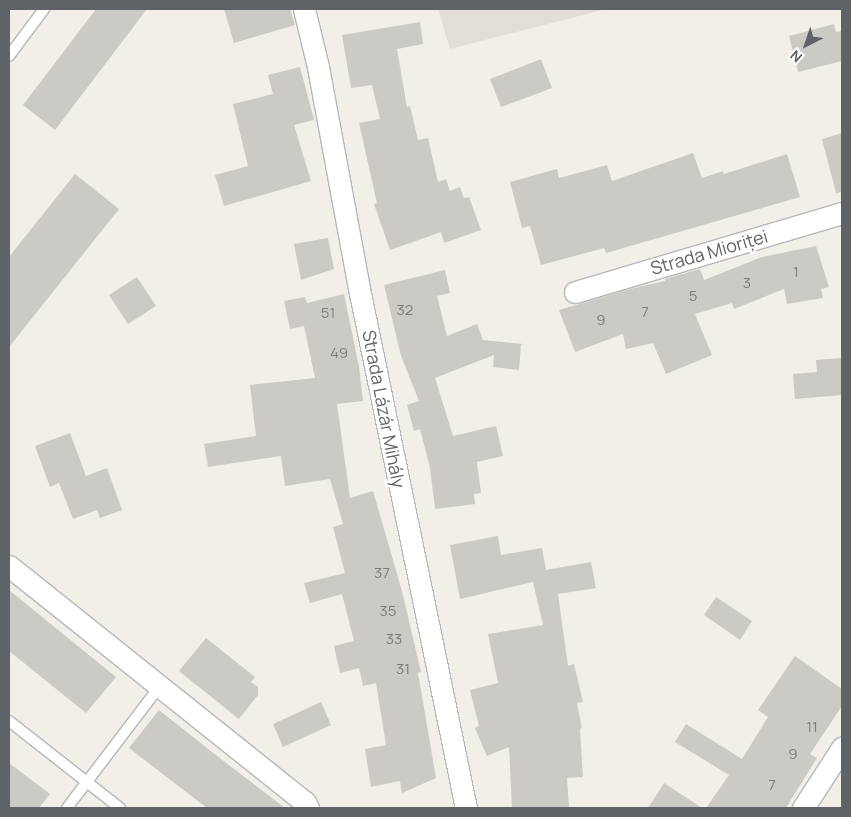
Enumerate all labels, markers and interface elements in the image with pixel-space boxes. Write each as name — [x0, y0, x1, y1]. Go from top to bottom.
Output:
north arrow — [781, 20, 831, 70]
text: N — [786, 46, 806, 67]
street label: Strada Mioriței — [648, 225, 770, 279]
house number: 1 — [793, 263, 799, 281]
house number: 3 — [743, 274, 751, 292]
house number: 5 — [689, 287, 697, 305]
house number: 32 — [397, 301, 413, 319]
house number: 7 — [641, 303, 649, 321]
house number: 51 — [321, 304, 335, 322]
house number: 9 — [596, 311, 606, 329]
street label: Strada Lázár Mihály — [358, 328, 410, 490]
house number: 49 — [330, 344, 348, 362]
house number: 37 — [374, 564, 390, 582]
house number: 35 — [380, 602, 396, 620]
house number: 33 — [386, 630, 402, 648]
house number: 31 — [396, 660, 410, 678]
house number: 11 — [806, 718, 818, 736]
house number: 9 — [788, 745, 798, 763]
house number: 7 — [768, 776, 776, 794]

